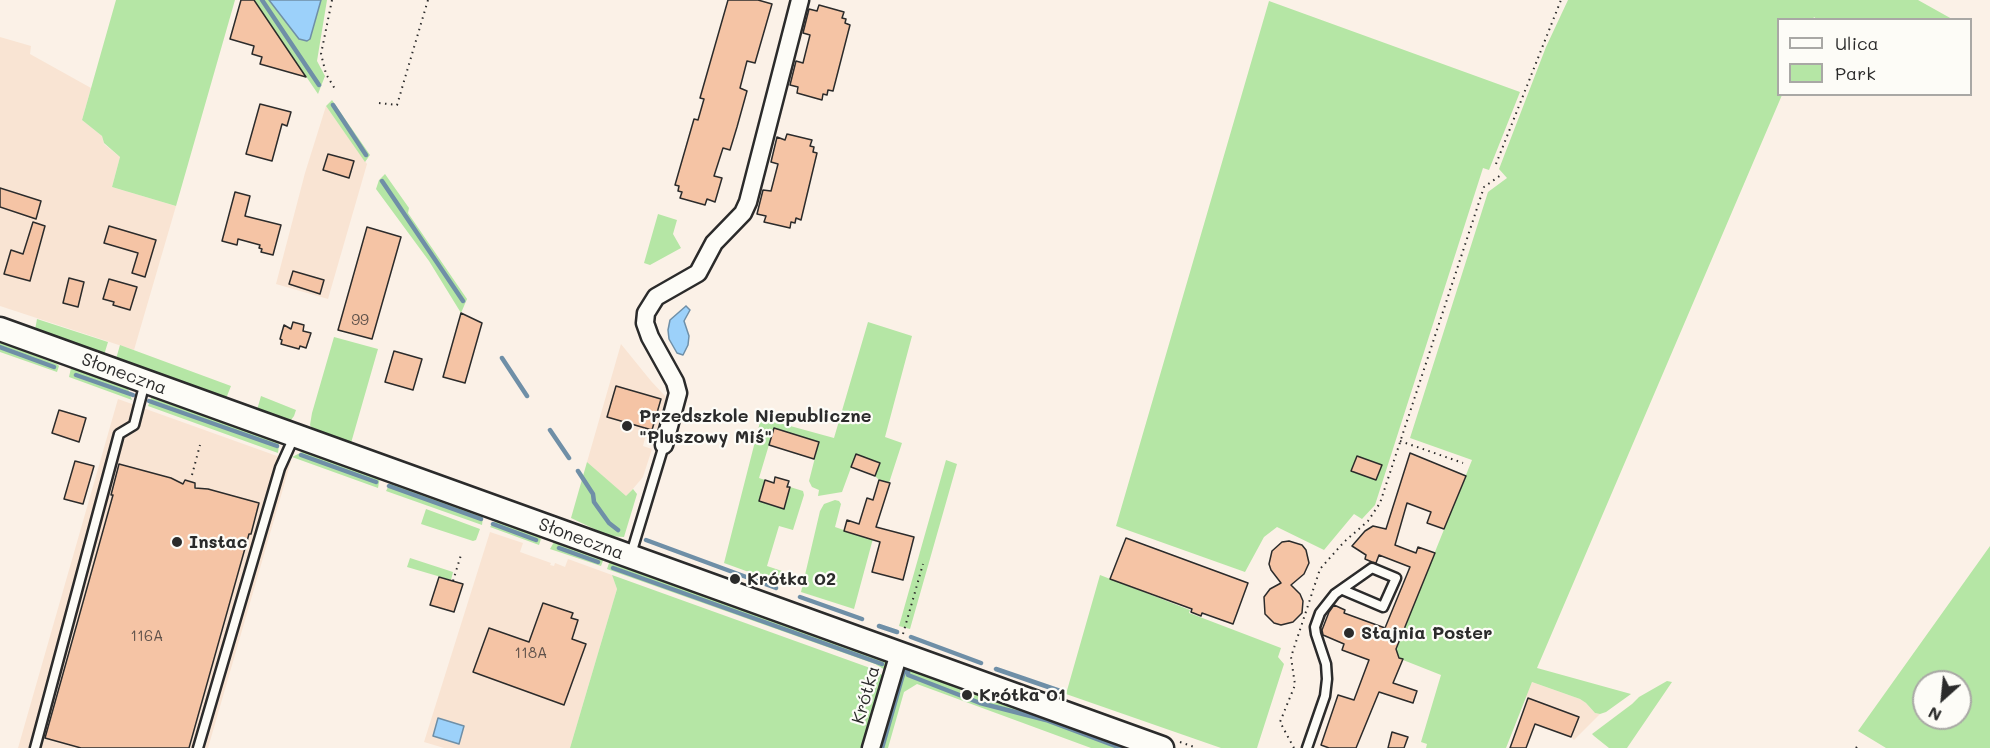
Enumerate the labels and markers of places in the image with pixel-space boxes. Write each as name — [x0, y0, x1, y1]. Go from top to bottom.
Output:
place label: Przedszkole Niepubliczne "Pluszowy Miś" — [639, 405, 871, 448]
marker: Przedszkole Niepubliczne "Pluszowy Miś" — [620, 419, 634, 433]
place label: Instac — [189, 531, 247, 553]
marker: Instac — [170, 535, 184, 549]
place label: Krótka 02 — [747, 568, 836, 590]
marker: Krótka 02 — [728, 572, 742, 586]
place label: Stajnia Poster — [1361, 622, 1492, 644]
marker: Stajnia Poster — [1342, 626, 1356, 640]
place label: Krótka 01 — [979, 684, 1066, 706]
marker: Krótka 01 — [960, 688, 974, 702]

